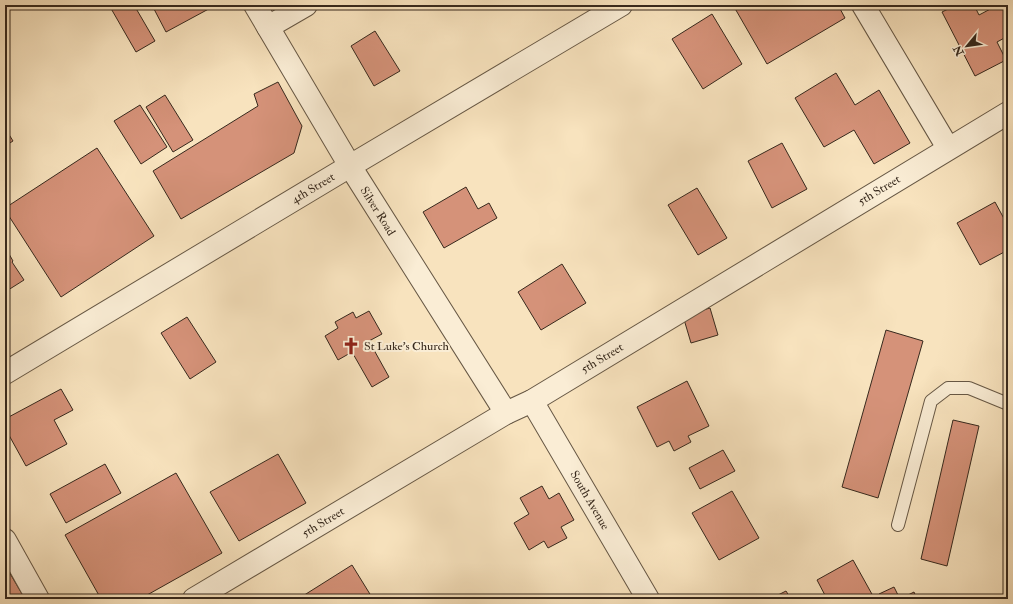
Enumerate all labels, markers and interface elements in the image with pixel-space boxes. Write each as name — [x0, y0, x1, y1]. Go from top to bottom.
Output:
north arrow — [947, 26, 987, 66]
text: N — [950, 42, 967, 59]
street label: 4th Street — [289, 170, 338, 207]
street label: 5th Street — [855, 172, 903, 209]
street label: Silver Road — [357, 184, 399, 239]
church icon: St Luke's Church — [341, 336, 361, 356]
place label: St Luke's Church — [364, 339, 450, 354]
street label: 5th Street — [578, 340, 626, 377]
street label: South Avenue — [567, 468, 613, 533]
street label: 5th Street — [299, 504, 347, 541]

